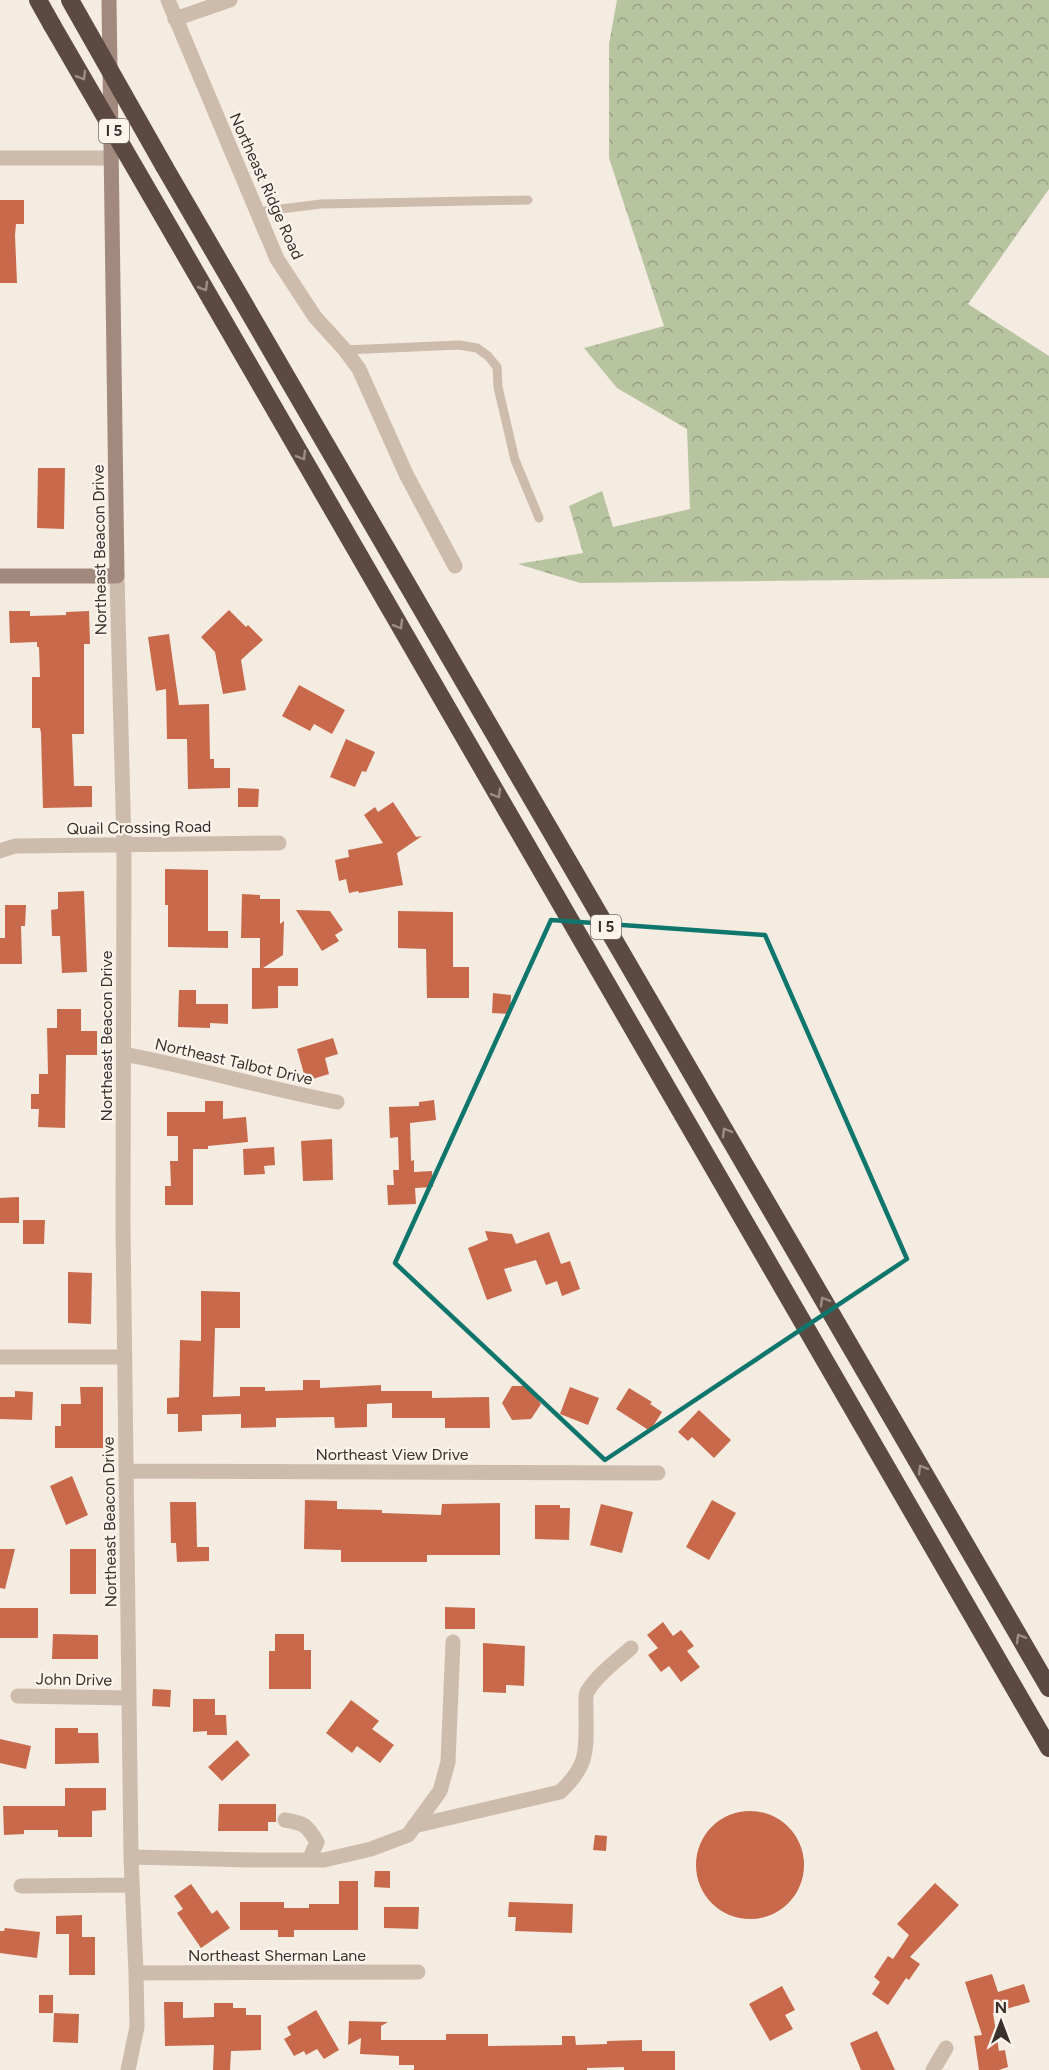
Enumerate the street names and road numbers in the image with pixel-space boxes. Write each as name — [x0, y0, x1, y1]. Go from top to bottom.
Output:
street label: Northeast Ridge Road — [226, 110, 307, 262]
road number: I 5 — [99, 119, 129, 143]
street label: Northeast Beacon Drive — [89, 464, 110, 636]
street label: Quail Crossing Road — [67, 817, 212, 838]
road number: I 5 — [591, 915, 621, 939]
street label: Northeast Beacon Drive — [97, 950, 116, 1121]
street label: Northeast Talbot Drive — [153, 1034, 315, 1089]
street label: Northeast Beacon Drive — [99, 1436, 120, 1608]
street label: Northeast View Drive — [315, 1445, 469, 1464]
street label: John Drive — [36, 1669, 113, 1690]
street label: Northeast Sherman Lane — [188, 1946, 366, 1965]

